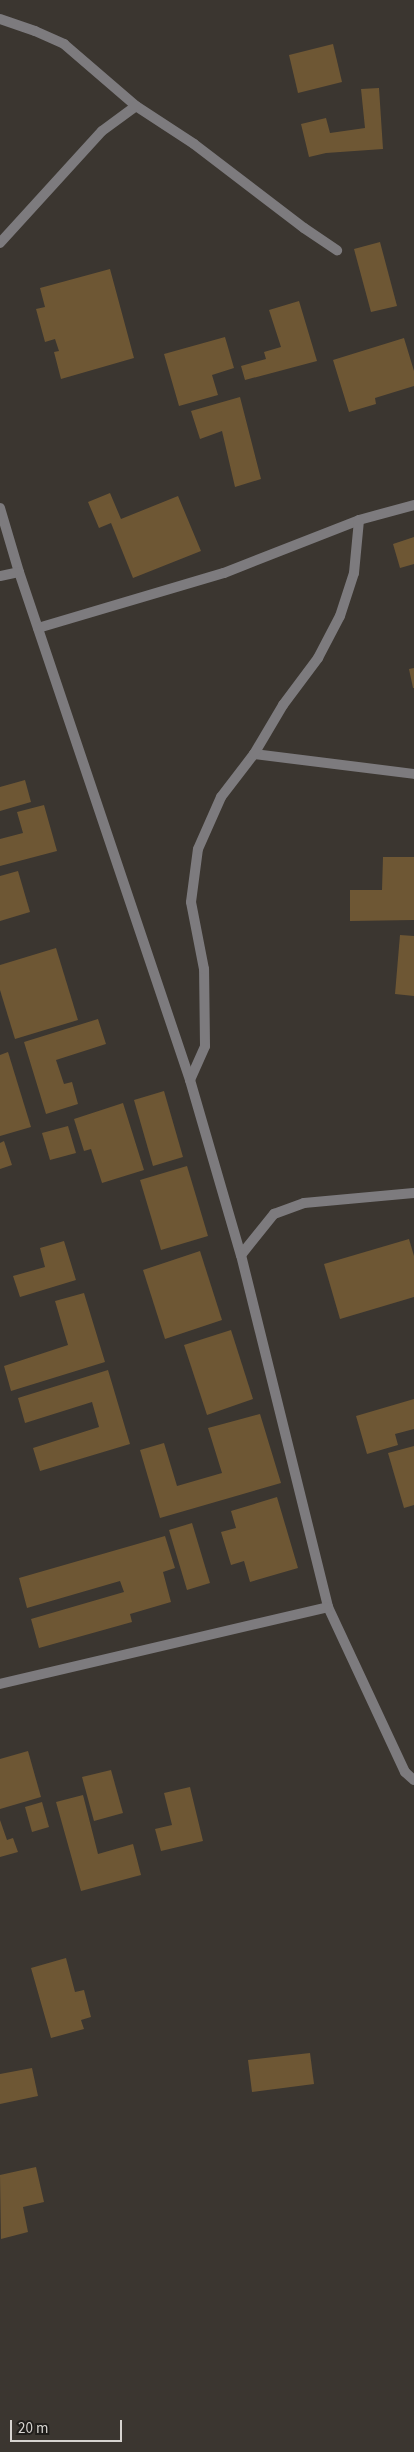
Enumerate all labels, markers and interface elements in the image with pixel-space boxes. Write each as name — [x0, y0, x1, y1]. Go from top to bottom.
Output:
scale bar — [12, 2410, 125, 2442]
text: 20 m — [18, 2418, 48, 2439]

